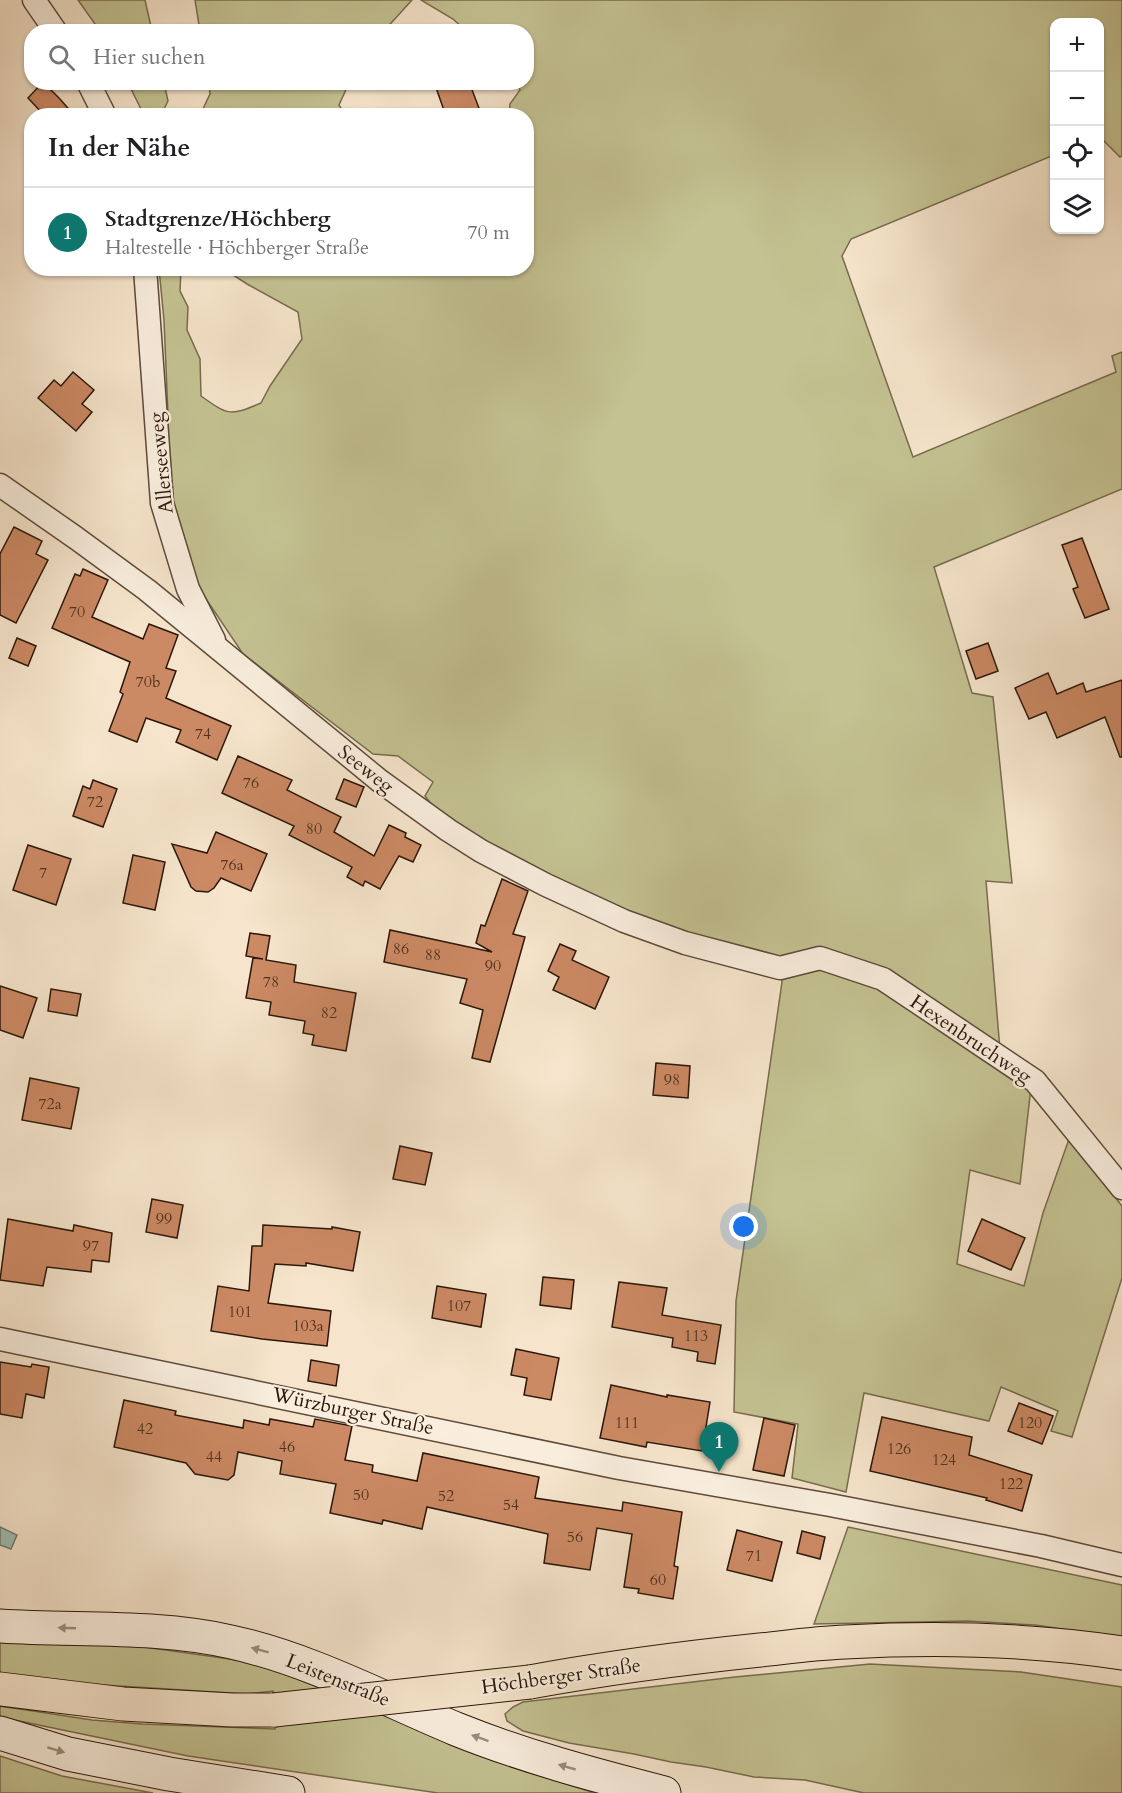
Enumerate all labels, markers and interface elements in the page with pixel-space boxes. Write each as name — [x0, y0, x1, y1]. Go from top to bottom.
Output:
map controls — [1050, 18, 1104, 234]
button: + — [1050, 18, 1104, 72]
search box — [24, 24, 534, 90]
icon: search — [45, 41, 78, 74]
text: Hier suchen — [93, 42, 206, 72]
button: − — [1050, 72, 1104, 126]
button: locate — [1050, 126, 1104, 180]
text: In der Nähe — [48, 130, 190, 165]
button: layers — [1050, 180, 1104, 234]
text: Stadtgrenze/Höchberg — [105, 204, 331, 234]
text: 1 — [62, 219, 73, 246]
text: 70 m — [467, 219, 510, 246]
text: Haltestelle · Höchberger Straße — [105, 234, 369, 261]
street label: Allerseeweg — [142, 410, 180, 515]
house number: 70 — [69, 601, 85, 623]
house number: 70b — [136, 671, 160, 693]
house number: 74 — [195, 723, 211, 745]
street label: Seeweg — [332, 739, 400, 800]
house number: 76 — [243, 772, 259, 794]
house number: 72 — [87, 791, 103, 813]
house number: 80 — [306, 818, 322, 840]
house number: 76a — [220, 854, 244, 876]
house number: 7 — [39, 862, 47, 884]
house number: 86 — [393, 938, 409, 960]
house number: 88 — [425, 944, 441, 966]
house number: 90 — [485, 955, 501, 977]
house number: 78 — [263, 971, 279, 993]
street label: Hexenbruchweg — [905, 988, 1038, 1090]
house number: 82 — [321, 1002, 337, 1024]
house number: 98 — [664, 1069, 680, 1091]
house number: 72a — [38, 1093, 62, 1115]
house number: 99 — [156, 1208, 172, 1230]
your location — [729, 1212, 758, 1241]
house number: 97 — [83, 1235, 99, 1257]
house number: 107 — [447, 1295, 471, 1317]
house number: 101 — [228, 1301, 252, 1323]
house number: 103a — [292, 1315, 324, 1337]
house number: 113 — [684, 1325, 708, 1347]
street label: Würzburger Straße — [269, 1380, 436, 1441]
house number: 111 — [615, 1412, 639, 1434]
house number: 120 — [1018, 1412, 1042, 1434]
house number: 42 — [137, 1418, 153, 1440]
pin: 1 — [700, 1422, 738, 1472]
house number: 46 — [279, 1436, 295, 1458]
house number: 126 — [887, 1438, 911, 1460]
house number: 44 — [206, 1446, 222, 1468]
house number: 124 — [932, 1449, 956, 1471]
house number: 122 — [999, 1473, 1023, 1495]
house number: 50 — [353, 1484, 369, 1506]
house number: 52 — [438, 1485, 454, 1507]
house number: 54 — [503, 1494, 519, 1516]
house number: 56 — [567, 1526, 583, 1548]
house number: 71 — [746, 1545, 762, 1567]
house number: 60 — [650, 1569, 666, 1591]
one-way arrow — [58, 1624, 77, 1633]
one-way arrow — [251, 1645, 269, 1654]
street label: Leistenstraße — [282, 1647, 394, 1713]
street label: Höchberger Straße — [479, 1651, 643, 1701]
one-way arrow — [471, 1732, 489, 1742]
one-way arrow — [47, 1746, 65, 1755]
one-way arrow — [558, 1762, 576, 1771]

